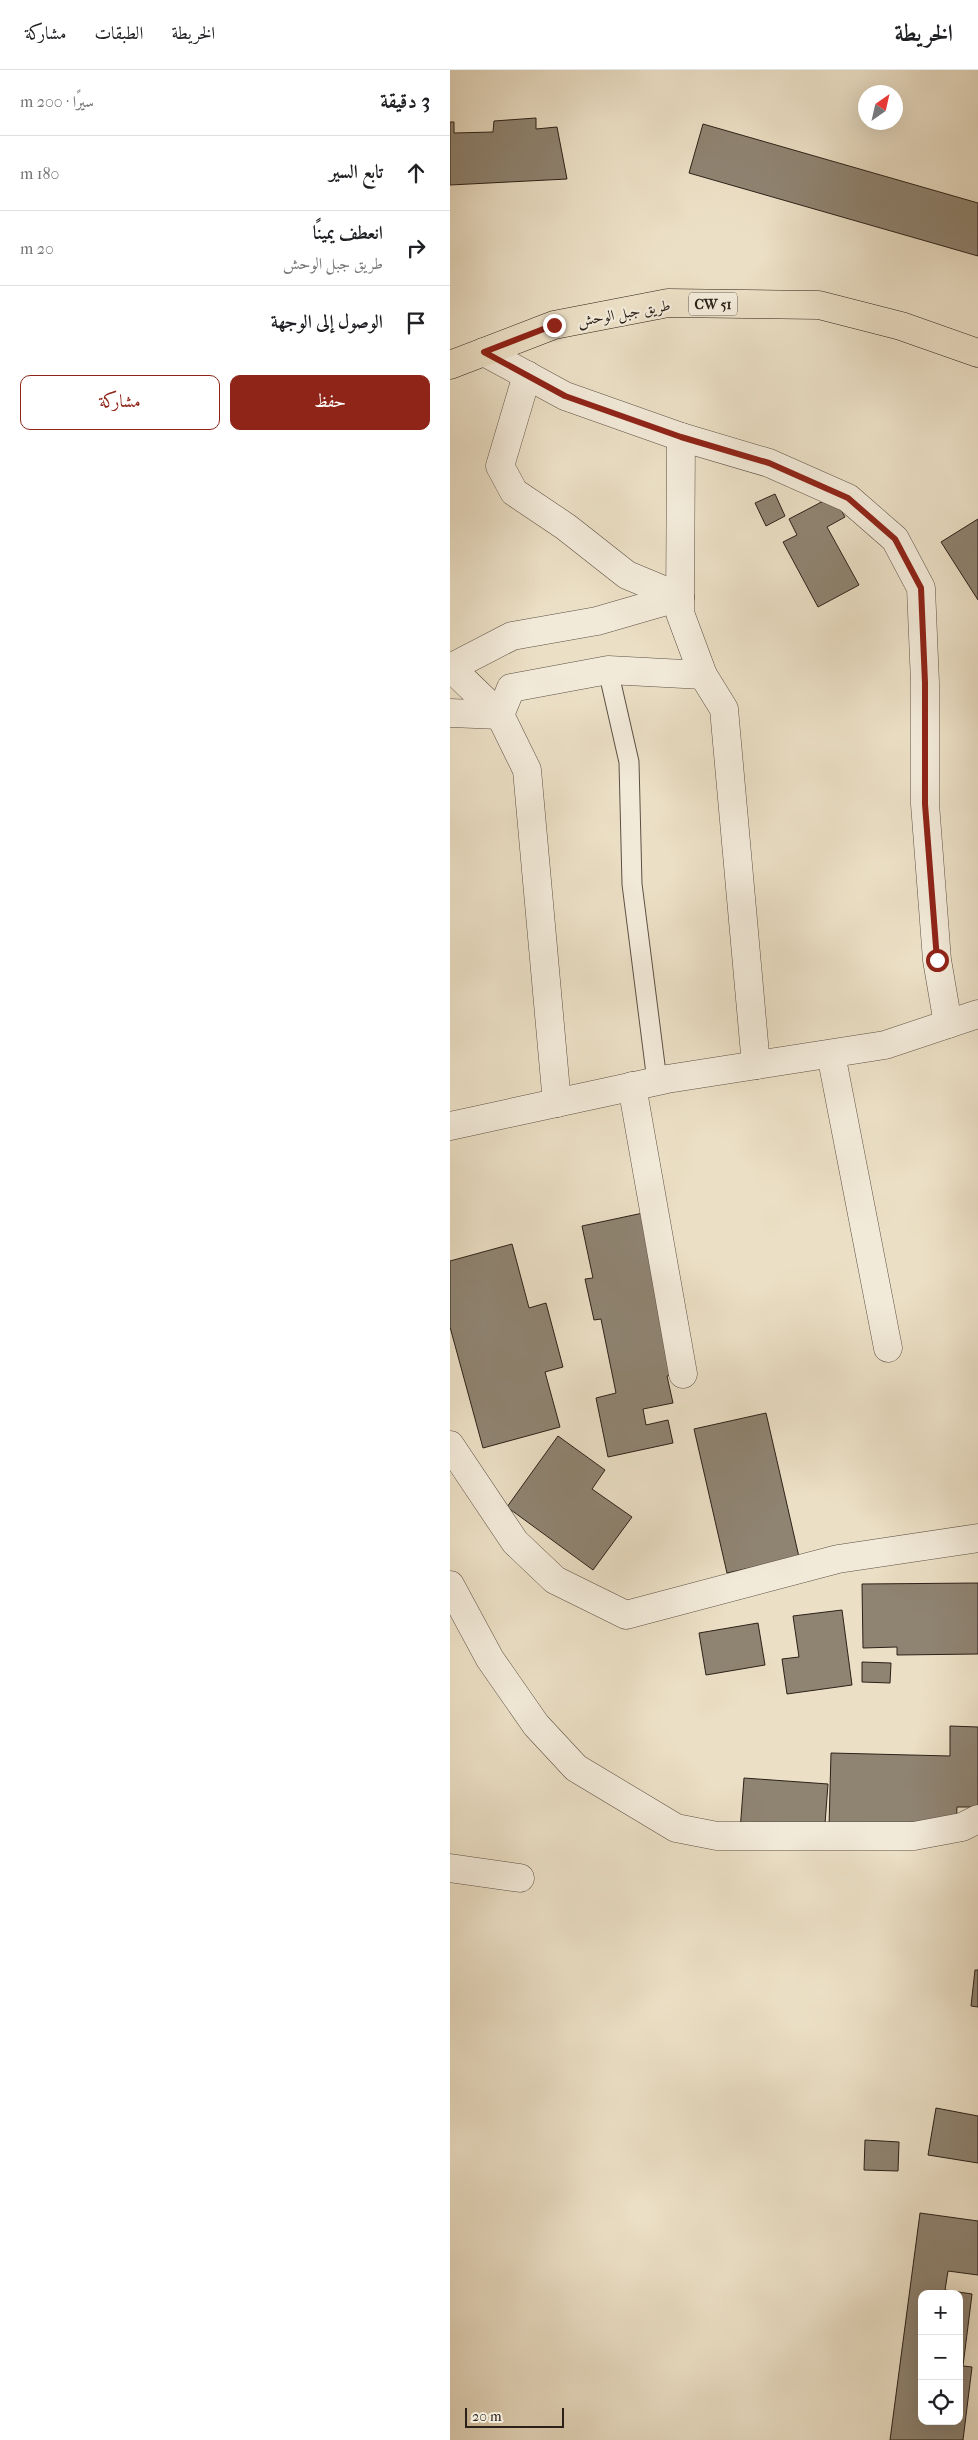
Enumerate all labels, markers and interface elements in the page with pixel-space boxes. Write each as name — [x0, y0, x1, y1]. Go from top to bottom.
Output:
text: الخريطة — [895, 19, 953, 47]
text: مشاركة — [25, 23, 66, 44]
text: الطبقات — [94, 23, 143, 44]
text: الخريطة — [171, 23, 215, 44]
north arrow — [858, 85, 903, 130]
text: 3 دقيقة — [380, 89, 430, 113]
text: سيرًا · 200 m — [20, 92, 94, 111]
icon: ahead — [402, 159, 430, 187]
text: تابع السير — [329, 161, 383, 183]
text: 180 m — [20, 164, 59, 183]
text: انعطف يمينًا — [313, 222, 383, 244]
icon: right — [402, 234, 430, 262]
text: 20 m — [20, 239, 54, 258]
text: طريق جبل الوحش — [283, 254, 383, 273]
road number: CW 51 — [689, 292, 737, 315]
street label: طريق جبل الوحش — [576, 296, 672, 332]
icon: arrive — [402, 309, 430, 337]
text: الوصول إلى الوجهة — [271, 311, 383, 333]
route end — [543, 314, 566, 337]
button: مشاركة — [20, 375, 220, 430]
button: حفظ — [230, 375, 430, 430]
route start — [926, 949, 949, 972]
map controls — [918, 2290, 963, 2425]
button: + — [918, 2290, 963, 2335]
button: − — [918, 2335, 963, 2380]
button: locate — [918, 2380, 963, 2425]
scale bar — [465, 2405, 564, 2428]
text: 20 m — [472, 2408, 502, 2425]

